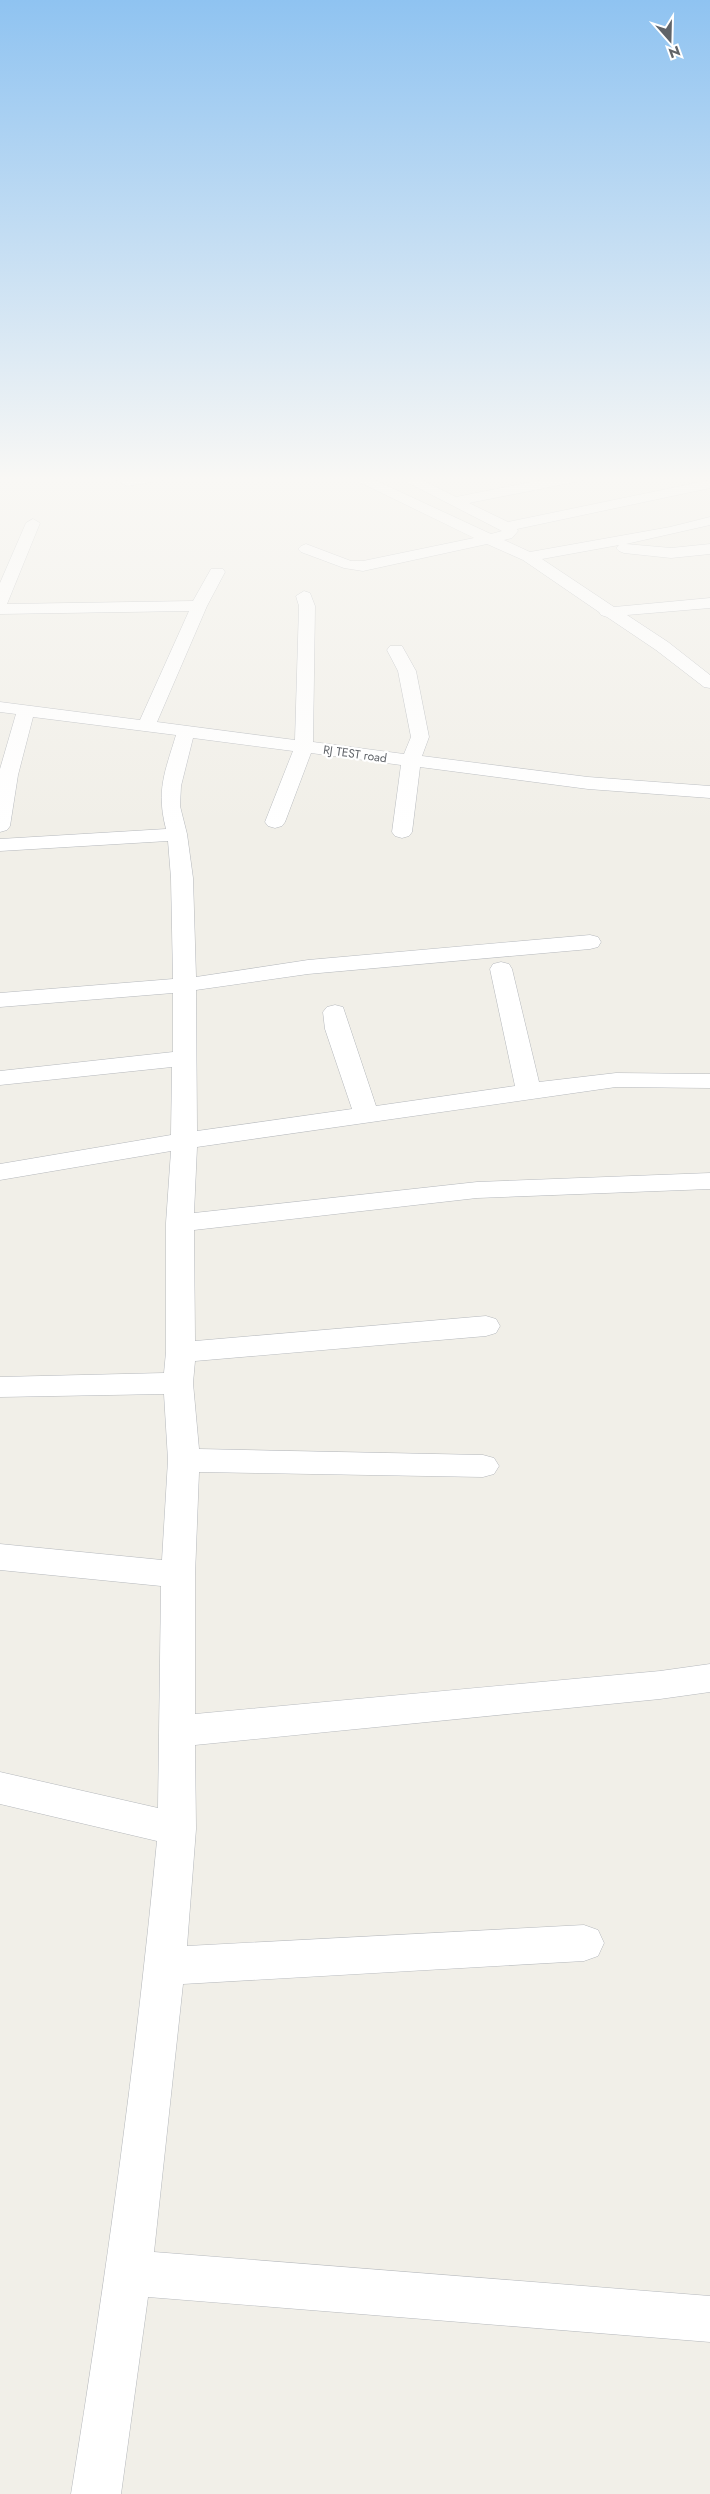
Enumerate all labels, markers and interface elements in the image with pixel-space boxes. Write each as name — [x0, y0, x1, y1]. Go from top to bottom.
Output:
north arrow — [645, 15, 695, 65]
text: N — [666, 41, 683, 64]
street label: RJ TEST road — [322, 741, 388, 767]

